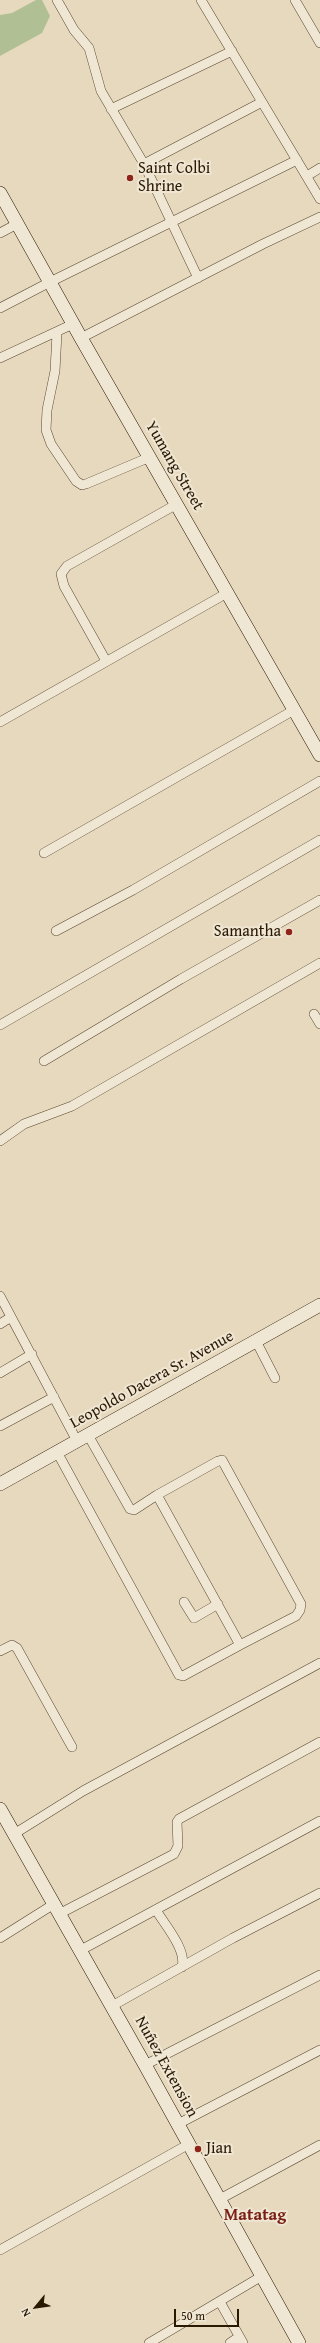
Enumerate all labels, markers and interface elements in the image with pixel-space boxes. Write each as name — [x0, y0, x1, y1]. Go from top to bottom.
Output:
place label: Saint Colbi Shrine — [138, 159, 210, 197]
marker: Saint Colbi Shrine — [125, 173, 135, 183]
street label: Yumang Street — [141, 418, 207, 514]
place label: Samantha — [214, 922, 281, 942]
marker: Samantha — [284, 927, 294, 937]
street label: Leopoldo Dacera Sr. Avenue — [67, 1327, 237, 1433]
street label: Nuñez Extension — [130, 2013, 202, 2121]
place label: Jian — [206, 2139, 232, 2159]
marker: Jian — [193, 2144, 203, 2154]
district label: Matatag — [224, 2206, 286, 2226]
north arrow — [16, 2287, 56, 2327]
scale bar — [176, 2301, 241, 2327]
text: N — [17, 2306, 34, 2320]
text: 50 m — [181, 2307, 205, 2324]

